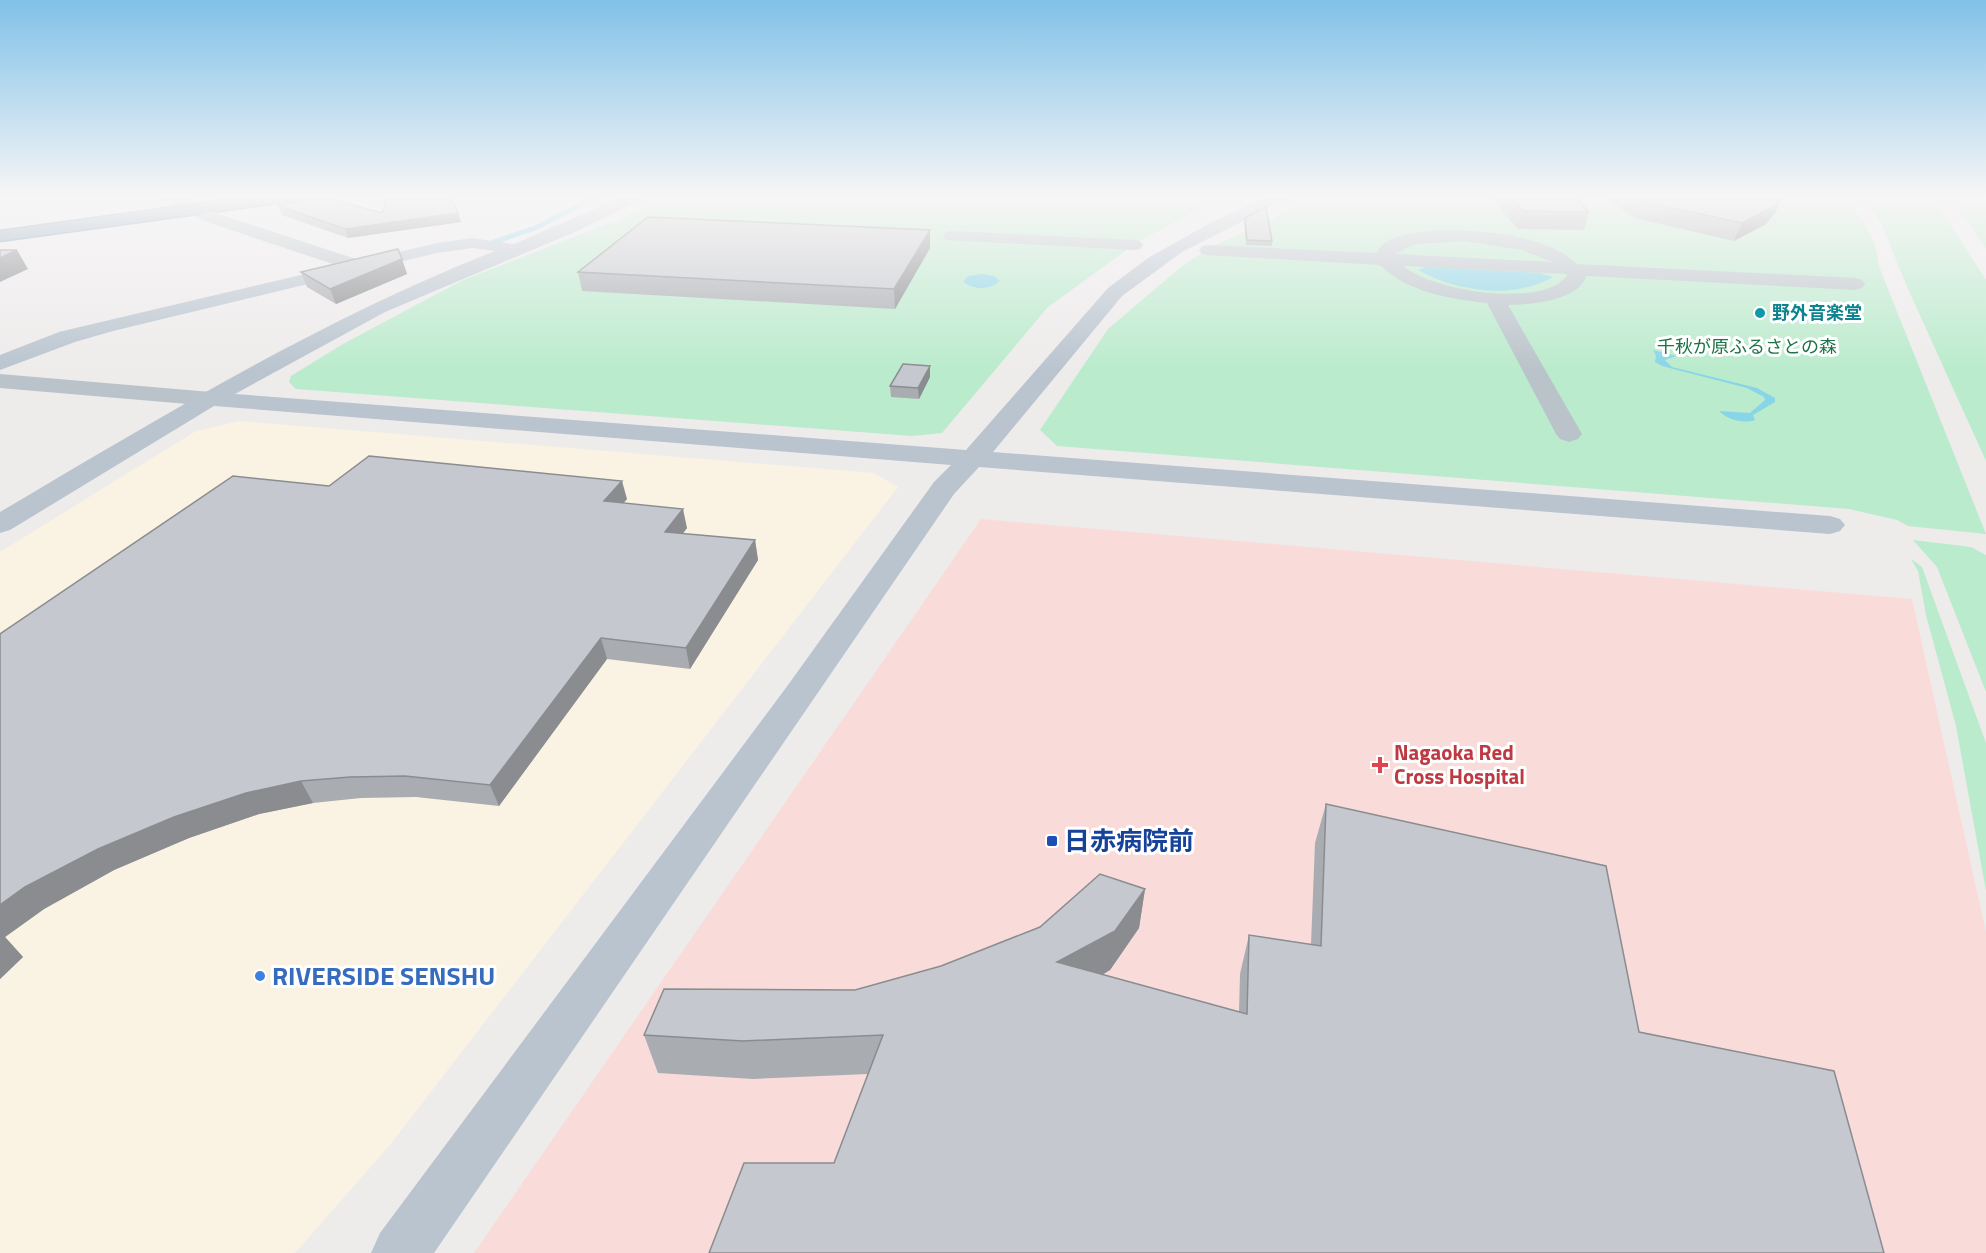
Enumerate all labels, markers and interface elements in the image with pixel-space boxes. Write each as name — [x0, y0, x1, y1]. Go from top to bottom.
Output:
place label: 野外音楽堂 — [1772, 299, 1862, 326]
marker: 野外音楽堂 — [1753, 306, 1767, 320]
park label: 千秋が原ふるさとの森 — [1657, 333, 1837, 360]
place label: Nagaoka Red Cross Hospital — [1394, 736, 1525, 792]
marker: Nagaoka Red Cross Hospital — [1371, 756, 1389, 774]
place label: 日赤病院前 — [1064, 821, 1194, 860]
marker: 日赤病院前 — [1045, 834, 1059, 848]
place label: RIVERSIDE SENSHU — [272, 956, 495, 995]
marker: RIVERSIDE SENSHU — [253, 969, 267, 983]

